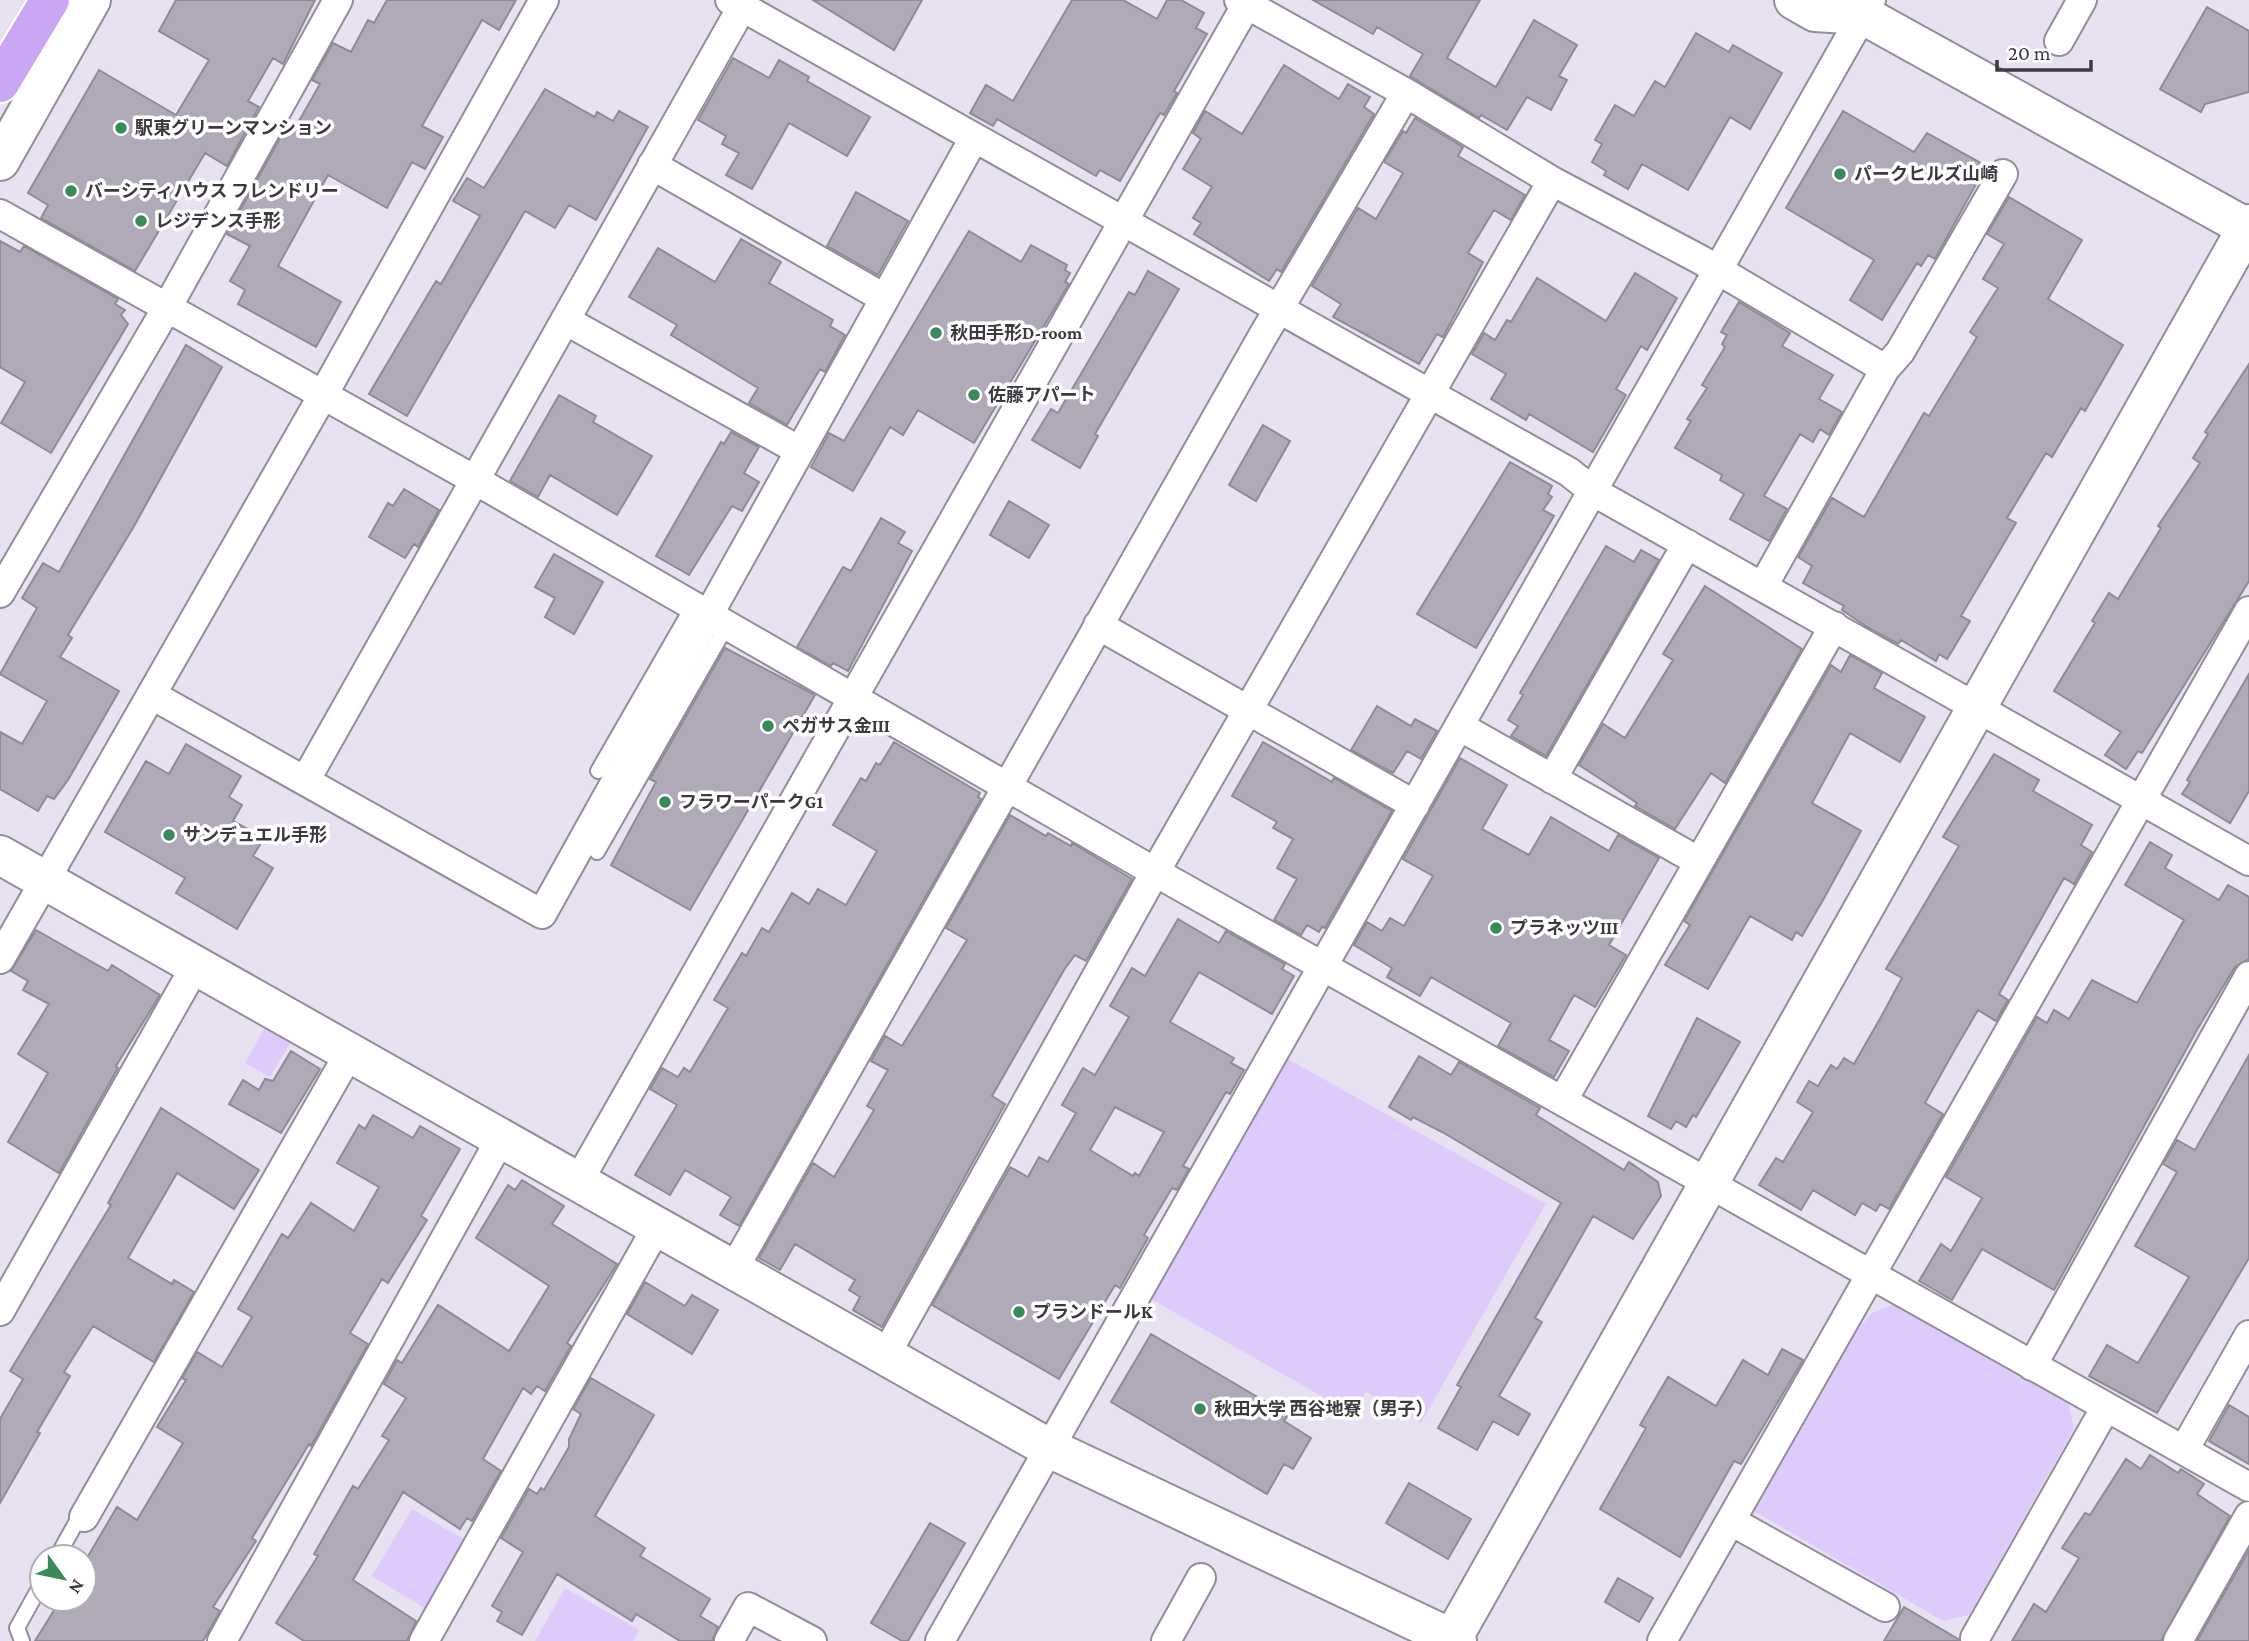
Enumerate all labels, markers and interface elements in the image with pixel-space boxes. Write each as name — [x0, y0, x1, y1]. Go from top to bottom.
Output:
scale bar — [1997, 28, 2092, 72]
text: 20 m — [2008, 41, 2051, 65]
place label: 駅東グリーンマンション — [135, 118, 332, 138]
marker: 駅東グリーンマンション — [113, 120, 129, 136]
place label: パークヒルズ山崎 — [1854, 164, 1998, 184]
marker: パークヒルズ山崎 — [1832, 166, 1848, 182]
place label: バーシティハウス フレンドリー — [85, 181, 339, 201]
marker: バーシティハウス フレンドリー — [63, 183, 79, 199]
place label: レジデンス手形 — [155, 211, 281, 231]
marker: レジデンス手形 — [133, 213, 149, 229]
place label: 秋田手形D-room — [950, 323, 1083, 343]
marker: 秋田手形D-room — [928, 325, 944, 341]
place label: 佐藤アパート — [988, 385, 1096, 405]
marker: 佐藤アパート — [966, 387, 982, 403]
place label: ペガサス金III — [782, 716, 890, 736]
marker: ペガサス金III — [760, 718, 776, 734]
place label: フラワーパークG1 — [679, 792, 823, 812]
marker: フラワーパークG1 — [657, 794, 673, 810]
place label: サンデュエル手形 — [183, 825, 327, 845]
marker: サンデュエル手形 — [161, 827, 177, 843]
place label: プラネッツIII — [1510, 918, 1618, 938]
marker: プラネッツIII — [1488, 920, 1504, 936]
place label: プランドールK — [1033, 1302, 1153, 1322]
marker: プランドールK — [1011, 1304, 1027, 1320]
place label: 秋田大学 西谷地寮（男子） — [1214, 1399, 1433, 1419]
marker: 秋田大学 西谷地寮（男子） — [1192, 1401, 1208, 1417]
north arrow — [28, 1543, 98, 1613]
text: N — [64, 1576, 89, 1598]

